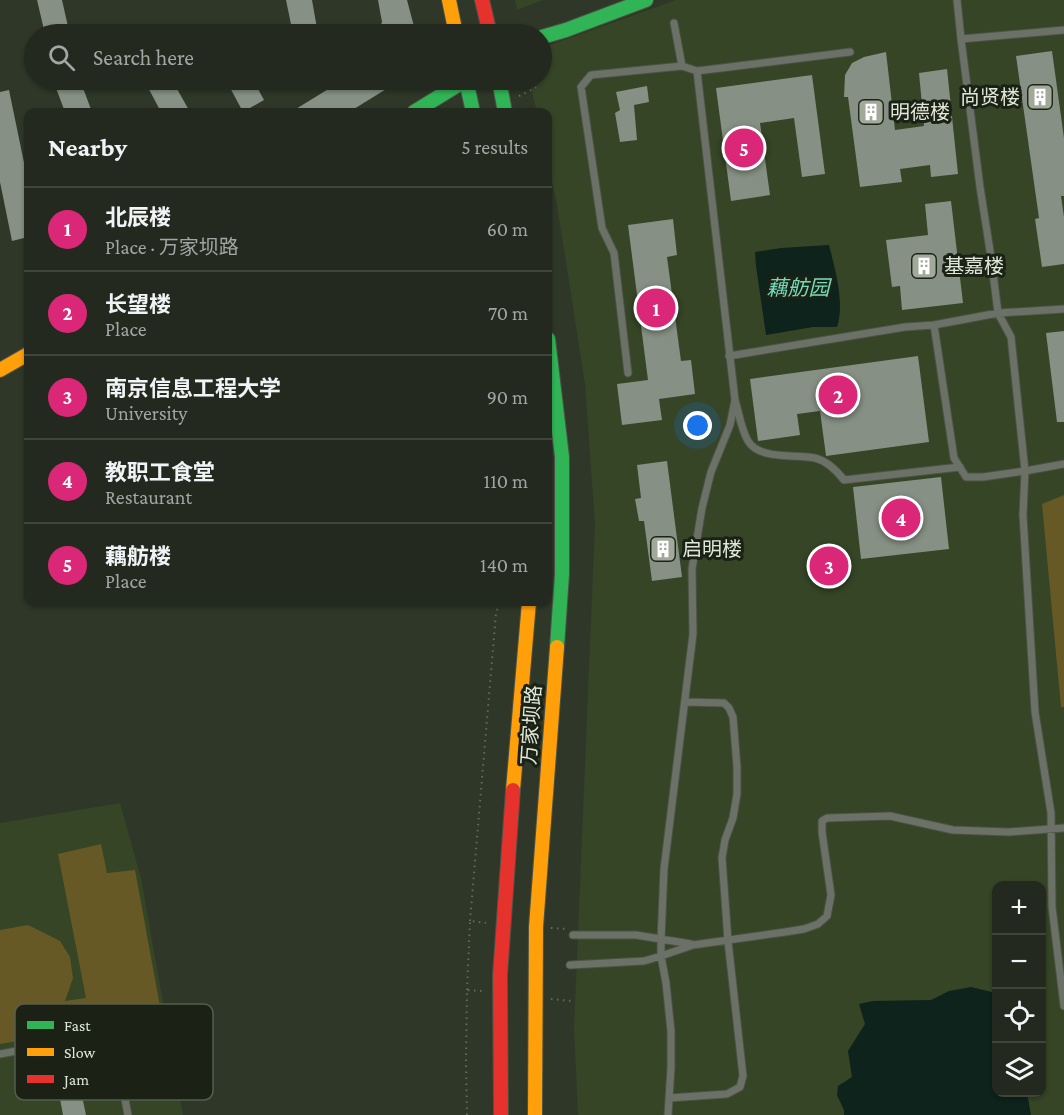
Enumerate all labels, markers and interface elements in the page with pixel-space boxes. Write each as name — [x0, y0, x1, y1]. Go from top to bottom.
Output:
search box — [24, 24, 552, 90]
icon: search — [45, 41, 78, 74]
text: Search here — [93, 45, 194, 70]
building icon: 尚贤楼 — [1025, 82, 1055, 112]
place label: 尚贤楼 — [960, 86, 1020, 108]
building icon: 明德楼 — [856, 97, 886, 127]
place label: 明德楼 — [890, 101, 950, 123]
pin: 5 — [724, 126, 764, 170]
text: Nearby — [48, 133, 127, 162]
text: 5 results — [461, 136, 528, 158]
text: 北辰楼 — [105, 205, 171, 230]
text: 1 — [64, 218, 71, 240]
text: 60 m — [487, 218, 528, 240]
text: Place · 万家坝路 — [105, 236, 239, 258]
building icon: 基嘉楼 — [909, 251, 939, 281]
place label: 基嘉楼 — [944, 255, 1004, 277]
water label: 藕舫园 — [767, 276, 832, 300]
pin: 1 — [636, 286, 676, 330]
text: 长望楼 — [105, 292, 171, 317]
text: 2 — [62, 302, 73, 324]
text: 70 m — [488, 302, 528, 324]
text: Place — [105, 318, 147, 340]
pin: 2 — [818, 372, 858, 418]
text: 南京信息工程大学 — [105, 376, 281, 401]
text: 3 — [63, 386, 72, 408]
text: 90 m — [487, 386, 528, 408]
text: University — [105, 402, 188, 424]
your location — [683, 411, 712, 440]
text: 教职工食堂 — [105, 460, 215, 485]
text: 4 — [62, 470, 73, 492]
text: 110 m — [484, 470, 528, 492]
text: Restaurant — [105, 486, 192, 508]
pin: 4 — [882, 496, 920, 540]
building icon: 启明楼 — [648, 534, 678, 564]
place label: 启明楼 — [682, 538, 742, 560]
text: 藕舫楼 — [105, 544, 171, 569]
pin: 3 — [810, 544, 848, 588]
text: 5 — [63, 554, 72, 576]
text: 140 m — [480, 554, 528, 576]
text: Place — [105, 570, 147, 592]
street label: 万家坝路 — [517, 684, 545, 766]
map controls — [992, 881, 1046, 1097]
button: + — [992, 881, 1046, 935]
button: − — [992, 935, 1046, 989]
button: locate — [992, 989, 1046, 1043]
legend — [15, 1004, 213, 1100]
text: Fast — [64, 1017, 91, 1034]
button: layers — [992, 1043, 1046, 1097]
text: Slow — [64, 1044, 96, 1061]
text: Jam — [62, 1071, 89, 1089]

